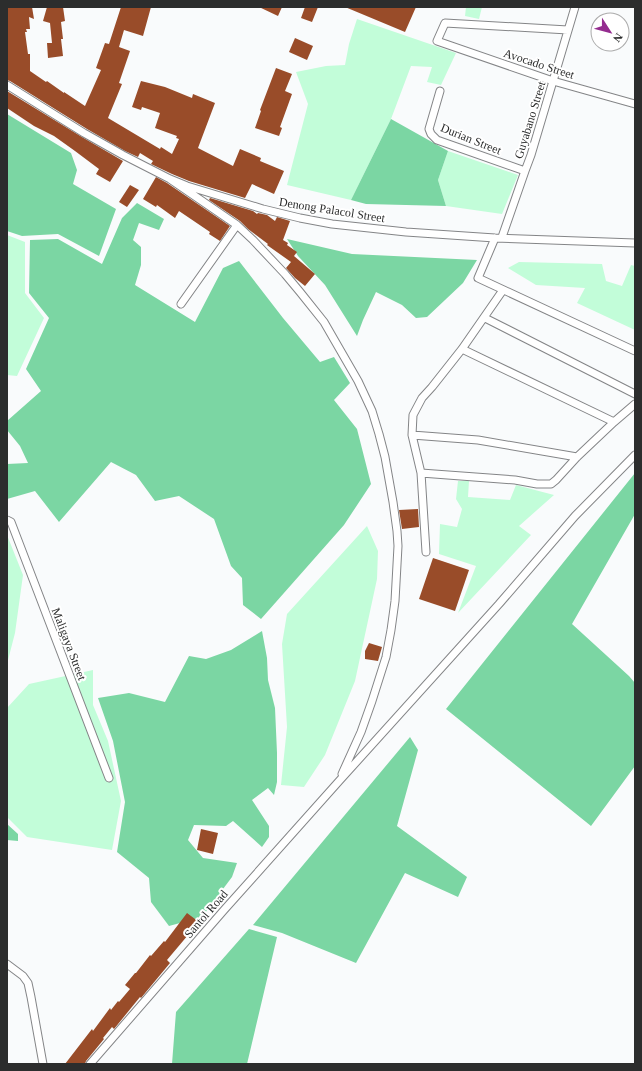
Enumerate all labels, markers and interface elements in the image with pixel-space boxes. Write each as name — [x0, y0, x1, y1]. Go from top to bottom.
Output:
north arrow — [590, 12, 630, 52]
text: N — [611, 31, 625, 45]
street label: Avocado Street — [502, 46, 577, 82]
street label: Guyabano Street — [512, 79, 549, 160]
street label: Durian Street — [439, 120, 504, 158]
street label: Denong Palacol Street — [278, 195, 387, 225]
street label: Maligaya Street — [49, 606, 89, 683]
street label: Santol Road — [181, 887, 231, 941]

